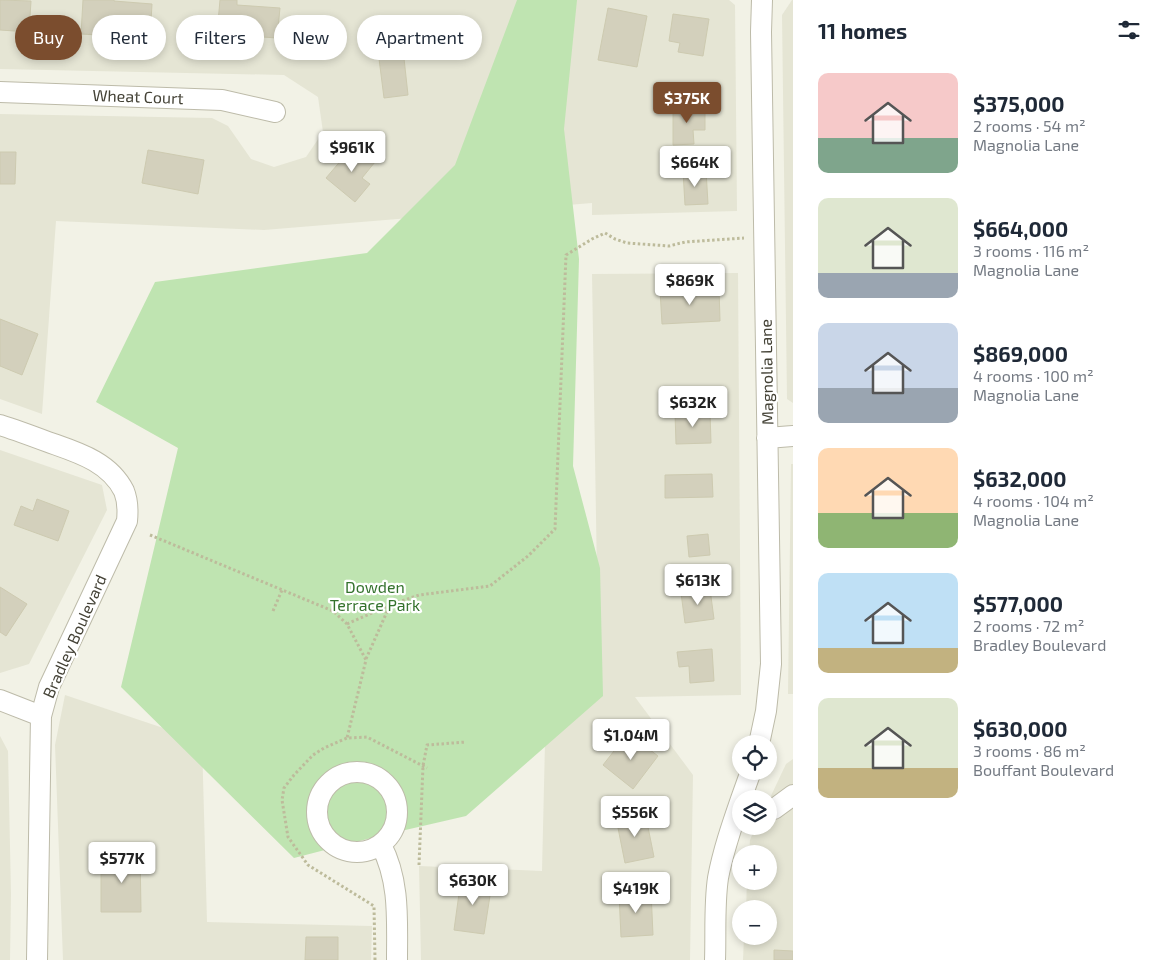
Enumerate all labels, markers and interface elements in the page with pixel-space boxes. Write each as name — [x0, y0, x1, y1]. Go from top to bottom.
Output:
chip: Buy — [15, 15, 82, 60]
chip: Rent — [92, 15, 166, 60]
chip: Filters — [176, 15, 264, 60]
chip: New — [274, 15, 347, 60]
chip: Apartment — [357, 15, 482, 60]
icon: filters — [1115, 16, 1143, 44]
text: 11 homes — [818, 18, 907, 43]
pin: $375K — [652, 82, 722, 124]
street label: Wheat Court — [92, 85, 184, 107]
text: $375K — [664, 88, 710, 107]
text: $375,000 — [973, 91, 1065, 116]
icon: home — [858, 93, 918, 153]
text: 2 rooms · 54 m² — [973, 116, 1086, 135]
pin: $961K — [317, 130, 387, 173]
text: Magnolia Lane — [973, 135, 1079, 154]
text: $961K — [329, 137, 375, 156]
pin: $664K — [660, 146, 730, 188]
text: $664K — [671, 152, 719, 171]
text: $664,000 — [973, 216, 1068, 241]
icon: home — [858, 218, 918, 278]
text: 3 rooms · 116 m² — [973, 241, 1089, 260]
text: Magnolia Lane — [973, 260, 1079, 279]
pin: $869K — [655, 264, 725, 306]
text: $869K — [666, 270, 714, 289]
street label: Magnolia Lane — [756, 319, 776, 425]
text: $869,000 — [973, 341, 1068, 366]
icon: home — [858, 343, 918, 403]
text: 4 rooms · 100 m² — [973, 366, 1094, 385]
text: Magnolia Lane — [973, 385, 1079, 404]
pin: $632K — [658, 386, 728, 428]
text: $632K — [669, 392, 717, 411]
text: $632,000 — [973, 466, 1067, 491]
icon: home — [858, 468, 918, 528]
text: 4 rooms · 104 m² — [973, 491, 1094, 510]
text: Magnolia Lane — [973, 510, 1079, 529]
pin: $613K — [663, 564, 733, 606]
text: $613K — [676, 570, 720, 589]
street label: Bradley Boulevard — [38, 571, 110, 701]
park label: Dowden Terrace Park — [330, 577, 420, 614]
text: $577,000 — [973, 591, 1063, 616]
icon: home — [858, 593, 918, 653]
text: 2 rooms · 72 m² — [973, 616, 1084, 635]
text: Bradley Boulevard — [973, 635, 1106, 654]
text: $630,000 — [973, 716, 1068, 741]
pin: $1.04M — [590, 718, 672, 761]
icon: home — [858, 718, 918, 778]
text: $1.04M — [603, 725, 659, 744]
map controls — [732, 735, 777, 945]
button: locate — [732, 735, 777, 780]
text: 3 rooms · 86 m² — [973, 741, 1086, 760]
text: Bouffant Boulevard — [973, 760, 1114, 779]
button: layers — [732, 790, 777, 835]
pin: $556K — [600, 796, 670, 838]
text: $556K — [612, 802, 658, 821]
pin: $577K — [87, 842, 157, 884]
button: + — [732, 845, 777, 890]
text: $577K — [99, 848, 145, 867]
pin: $630K — [438, 864, 508, 906]
text: $630K — [449, 870, 497, 889]
pin: $419K — [601, 872, 671, 914]
text: $419K — [613, 878, 659, 897]
button: − — [732, 900, 777, 945]

